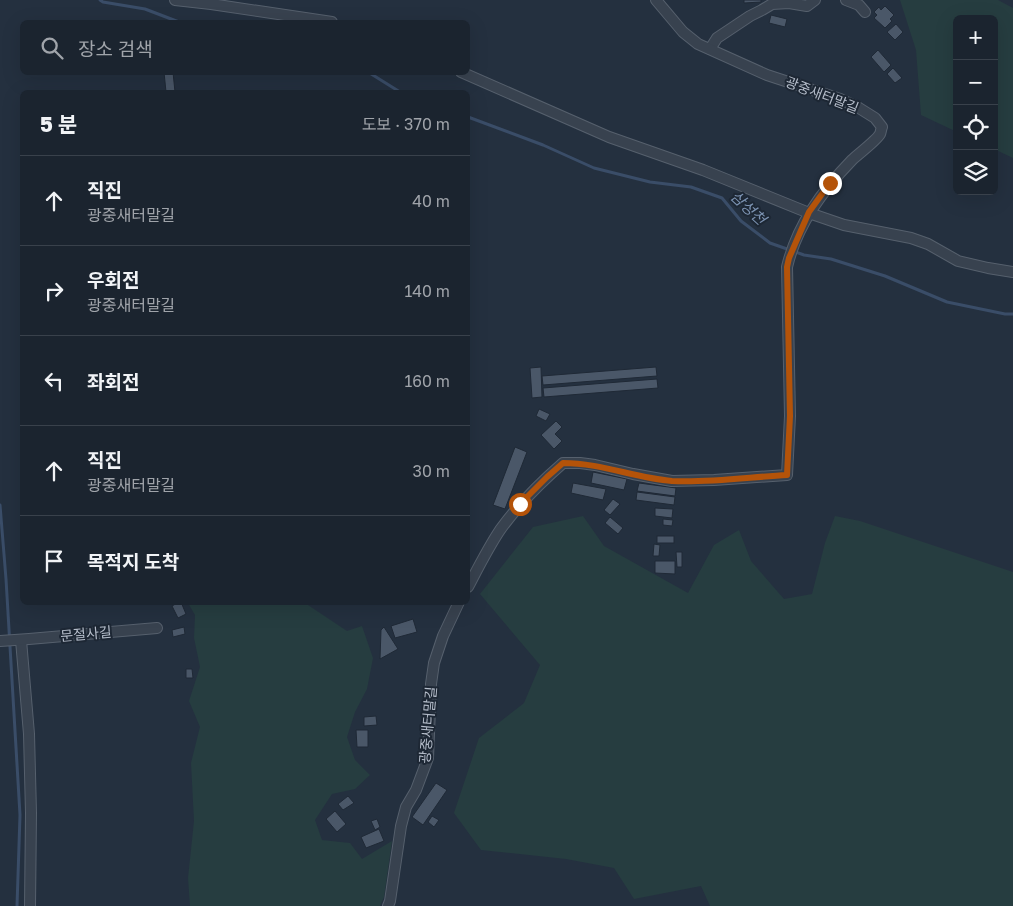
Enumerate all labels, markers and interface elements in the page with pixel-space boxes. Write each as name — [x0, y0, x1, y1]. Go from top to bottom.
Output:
map controls — [953, 15, 998, 195]
button: + — [953, 15, 998, 60]
search box — [20, 20, 470, 75]
icon: search — [38, 34, 66, 62]
text: 장소 검색 — [78, 37, 153, 60]
button: − — [953, 60, 998, 105]
street label: 광중새터말길 — [783, 73, 861, 116]
button: locate — [953, 105, 998, 150]
text: 5 분 — [40, 111, 77, 137]
text: 도보 · 370 m — [362, 114, 450, 134]
button: layers — [953, 150, 998, 195]
route end — [819, 172, 842, 195]
text: 직진 — [87, 178, 122, 201]
icon: ahead — [40, 187, 68, 215]
water label: 삼성천 — [727, 187, 772, 229]
text: 40 m — [412, 191, 450, 211]
text: 광중새터말길 — [87, 205, 175, 225]
text: 우회전 — [87, 268, 139, 291]
icon: right — [40, 277, 68, 305]
text: 140 m — [404, 281, 450, 301]
text: 광중새터말길 — [87, 295, 175, 315]
icon: left — [40, 367, 68, 395]
text: 좌회전 — [87, 370, 139, 393]
text: 160 m — [404, 371, 450, 391]
text: 직진 — [87, 448, 122, 471]
icon: ahead — [40, 457, 68, 485]
text: 30 m — [413, 461, 450, 481]
text: 광중새터말길 — [87, 475, 175, 495]
route start — [509, 493, 532, 516]
icon: arrive — [40, 547, 68, 575]
text: 목적지 도착 — [87, 550, 179, 573]
street label: 문절사길 — [60, 623, 112, 644]
street label: 광중새터말길 — [416, 686, 439, 764]

